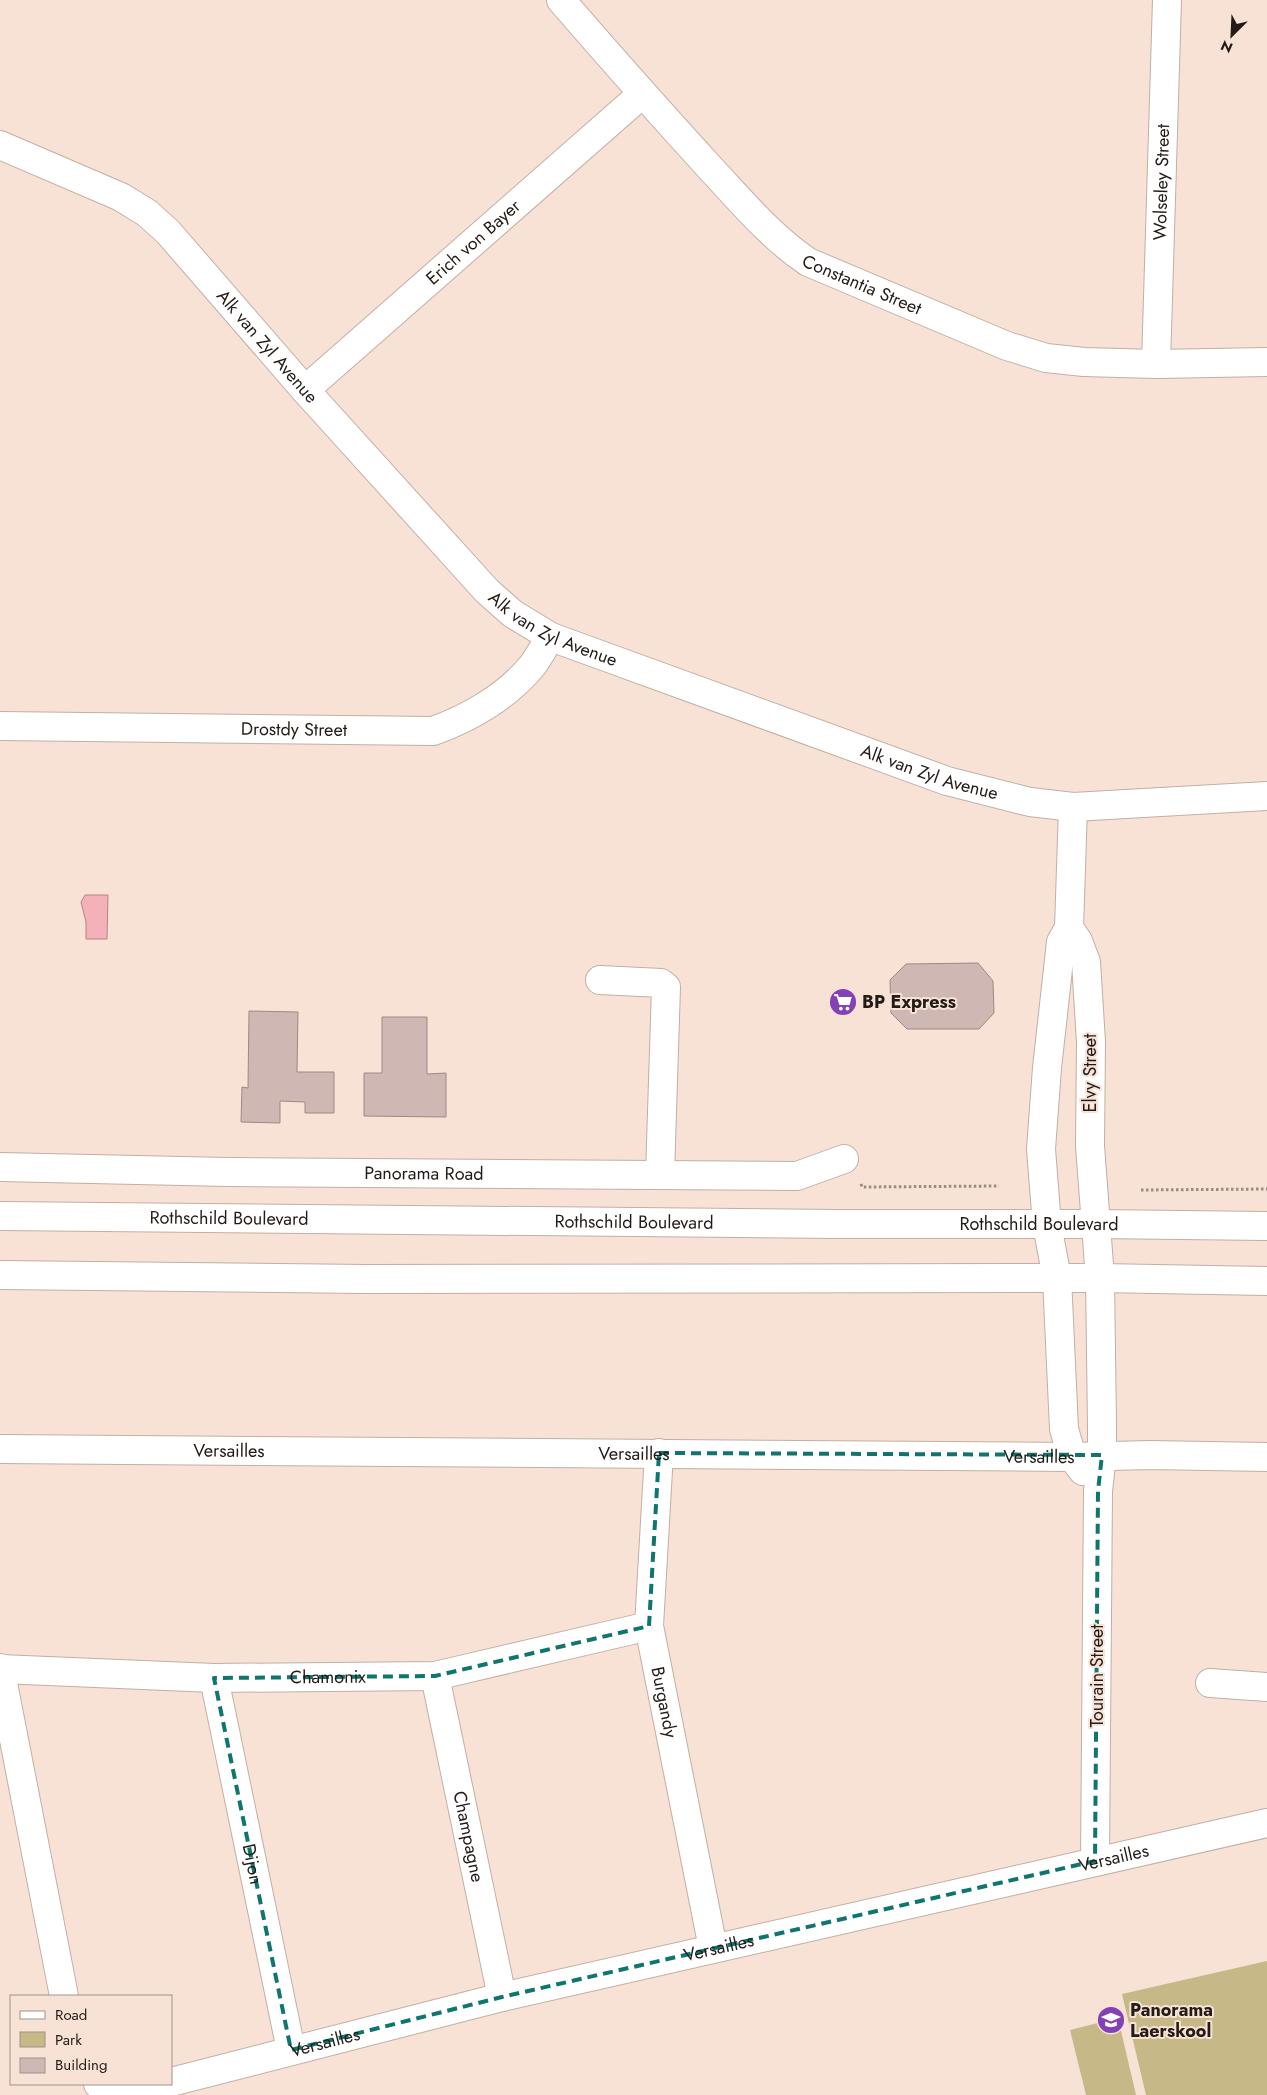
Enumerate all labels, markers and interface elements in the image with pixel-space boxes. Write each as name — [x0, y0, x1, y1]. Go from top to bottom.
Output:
north arrow — [1207, 10, 1257, 60]
text: N — [1218, 35, 1236, 58]
street label: Wolseley Street — [1147, 123, 1176, 241]
street label: Erich von Bayer — [420, 193, 527, 291]
street label: Constantia Street — [798, 248, 926, 322]
street label: Alk van Zyl Avenue — [210, 284, 324, 409]
street label: Alk van Zyl Avenue — [483, 585, 621, 673]
street label: Drostdy Street — [241, 716, 348, 743]
street label: Alk van Zyl Avenue — [857, 738, 1001, 806]
supermarket icon: BP Express — [828, 987, 858, 1017]
place label: BP Express — [862, 989, 956, 1015]
street label: Elvy Street — [1077, 1033, 1103, 1112]
street label: Panorama Road — [364, 1160, 484, 1187]
street label: Rothschild Boulevard — [149, 1204, 309, 1232]
street label: Rothschild Boulevard — [554, 1208, 714, 1236]
street label: Rothschild Boulevard — [959, 1211, 1119, 1237]
street label: Versailles — [193, 1437, 265, 1464]
street label: Versailles — [598, 1440, 670, 1467]
street label: Versailles — [1003, 1443, 1075, 1470]
street label: Tourain Street — [1084, 1624, 1110, 1728]
street label: Chamonix — [290, 1664, 366, 1690]
street label: Burgandy — [644, 1664, 684, 1740]
street label: Champagne — [446, 1789, 491, 1884]
street label: Versailles — [1076, 1837, 1151, 1878]
street label: Dijon — [236, 1841, 269, 1887]
street label: Versailles — [681, 1927, 756, 1968]
legend — [10, 1995, 172, 2085]
place label: Panorama Laerskool — [1130, 1997, 1213, 2044]
text: Road — [55, 2004, 87, 2026]
school or university icon: Panorama Laerskool — [1096, 2005, 1126, 2035]
street label: Versailles — [287, 2021, 363, 2064]
text: Park — [55, 2029, 82, 2051]
text: Building — [55, 2054, 107, 2076]

